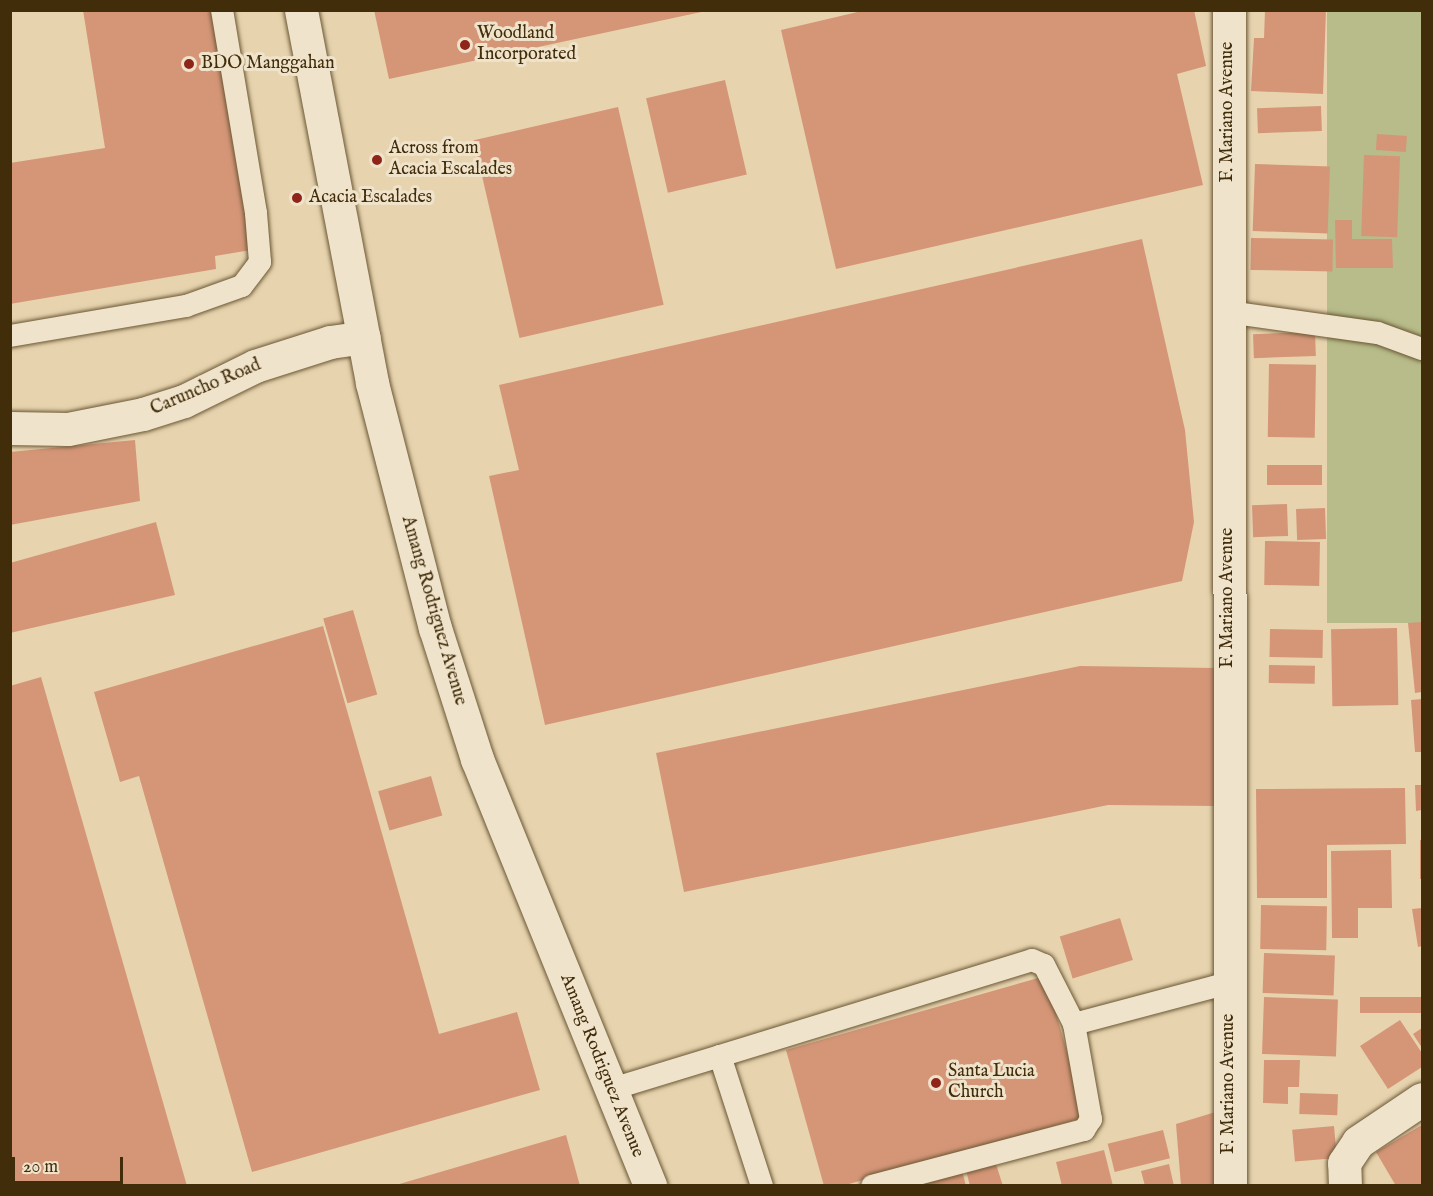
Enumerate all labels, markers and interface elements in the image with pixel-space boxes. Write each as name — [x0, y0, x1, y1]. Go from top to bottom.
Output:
place label: Woodland Incorporated — [477, 24, 576, 66]
marker: Woodland Incorporated — [458, 38, 472, 52]
street label: F. Mariano Avenue — [1217, 42, 1239, 182]
place label: BDO Manggahan — [201, 53, 335, 75]
marker: BDO Manggahan — [182, 57, 196, 71]
place label: Across from Acacia Escalades — [389, 139, 512, 182]
marker: Across from Acacia Escalades — [370, 153, 384, 167]
place label: Acacia Escalades — [309, 187, 432, 209]
marker: Acacia Escalades — [290, 191, 304, 205]
street label: Caruncho Road — [148, 355, 264, 421]
street label: Amang Rodriguez Avenue — [396, 514, 470, 708]
street label: F. Mariano Avenue — [1217, 528, 1239, 668]
street label: Amang Rodriguez Avenue — [554, 971, 648, 1161]
street label: F. Mariano Avenue — [1218, 1014, 1240, 1154]
place label: Santa Lucia Church — [948, 1062, 1035, 1104]
marker: Santa Lucia Church — [929, 1076, 943, 1090]
scale bar — [15, 1145, 126, 1183]
text: 20 m — [23, 1156, 58, 1179]

